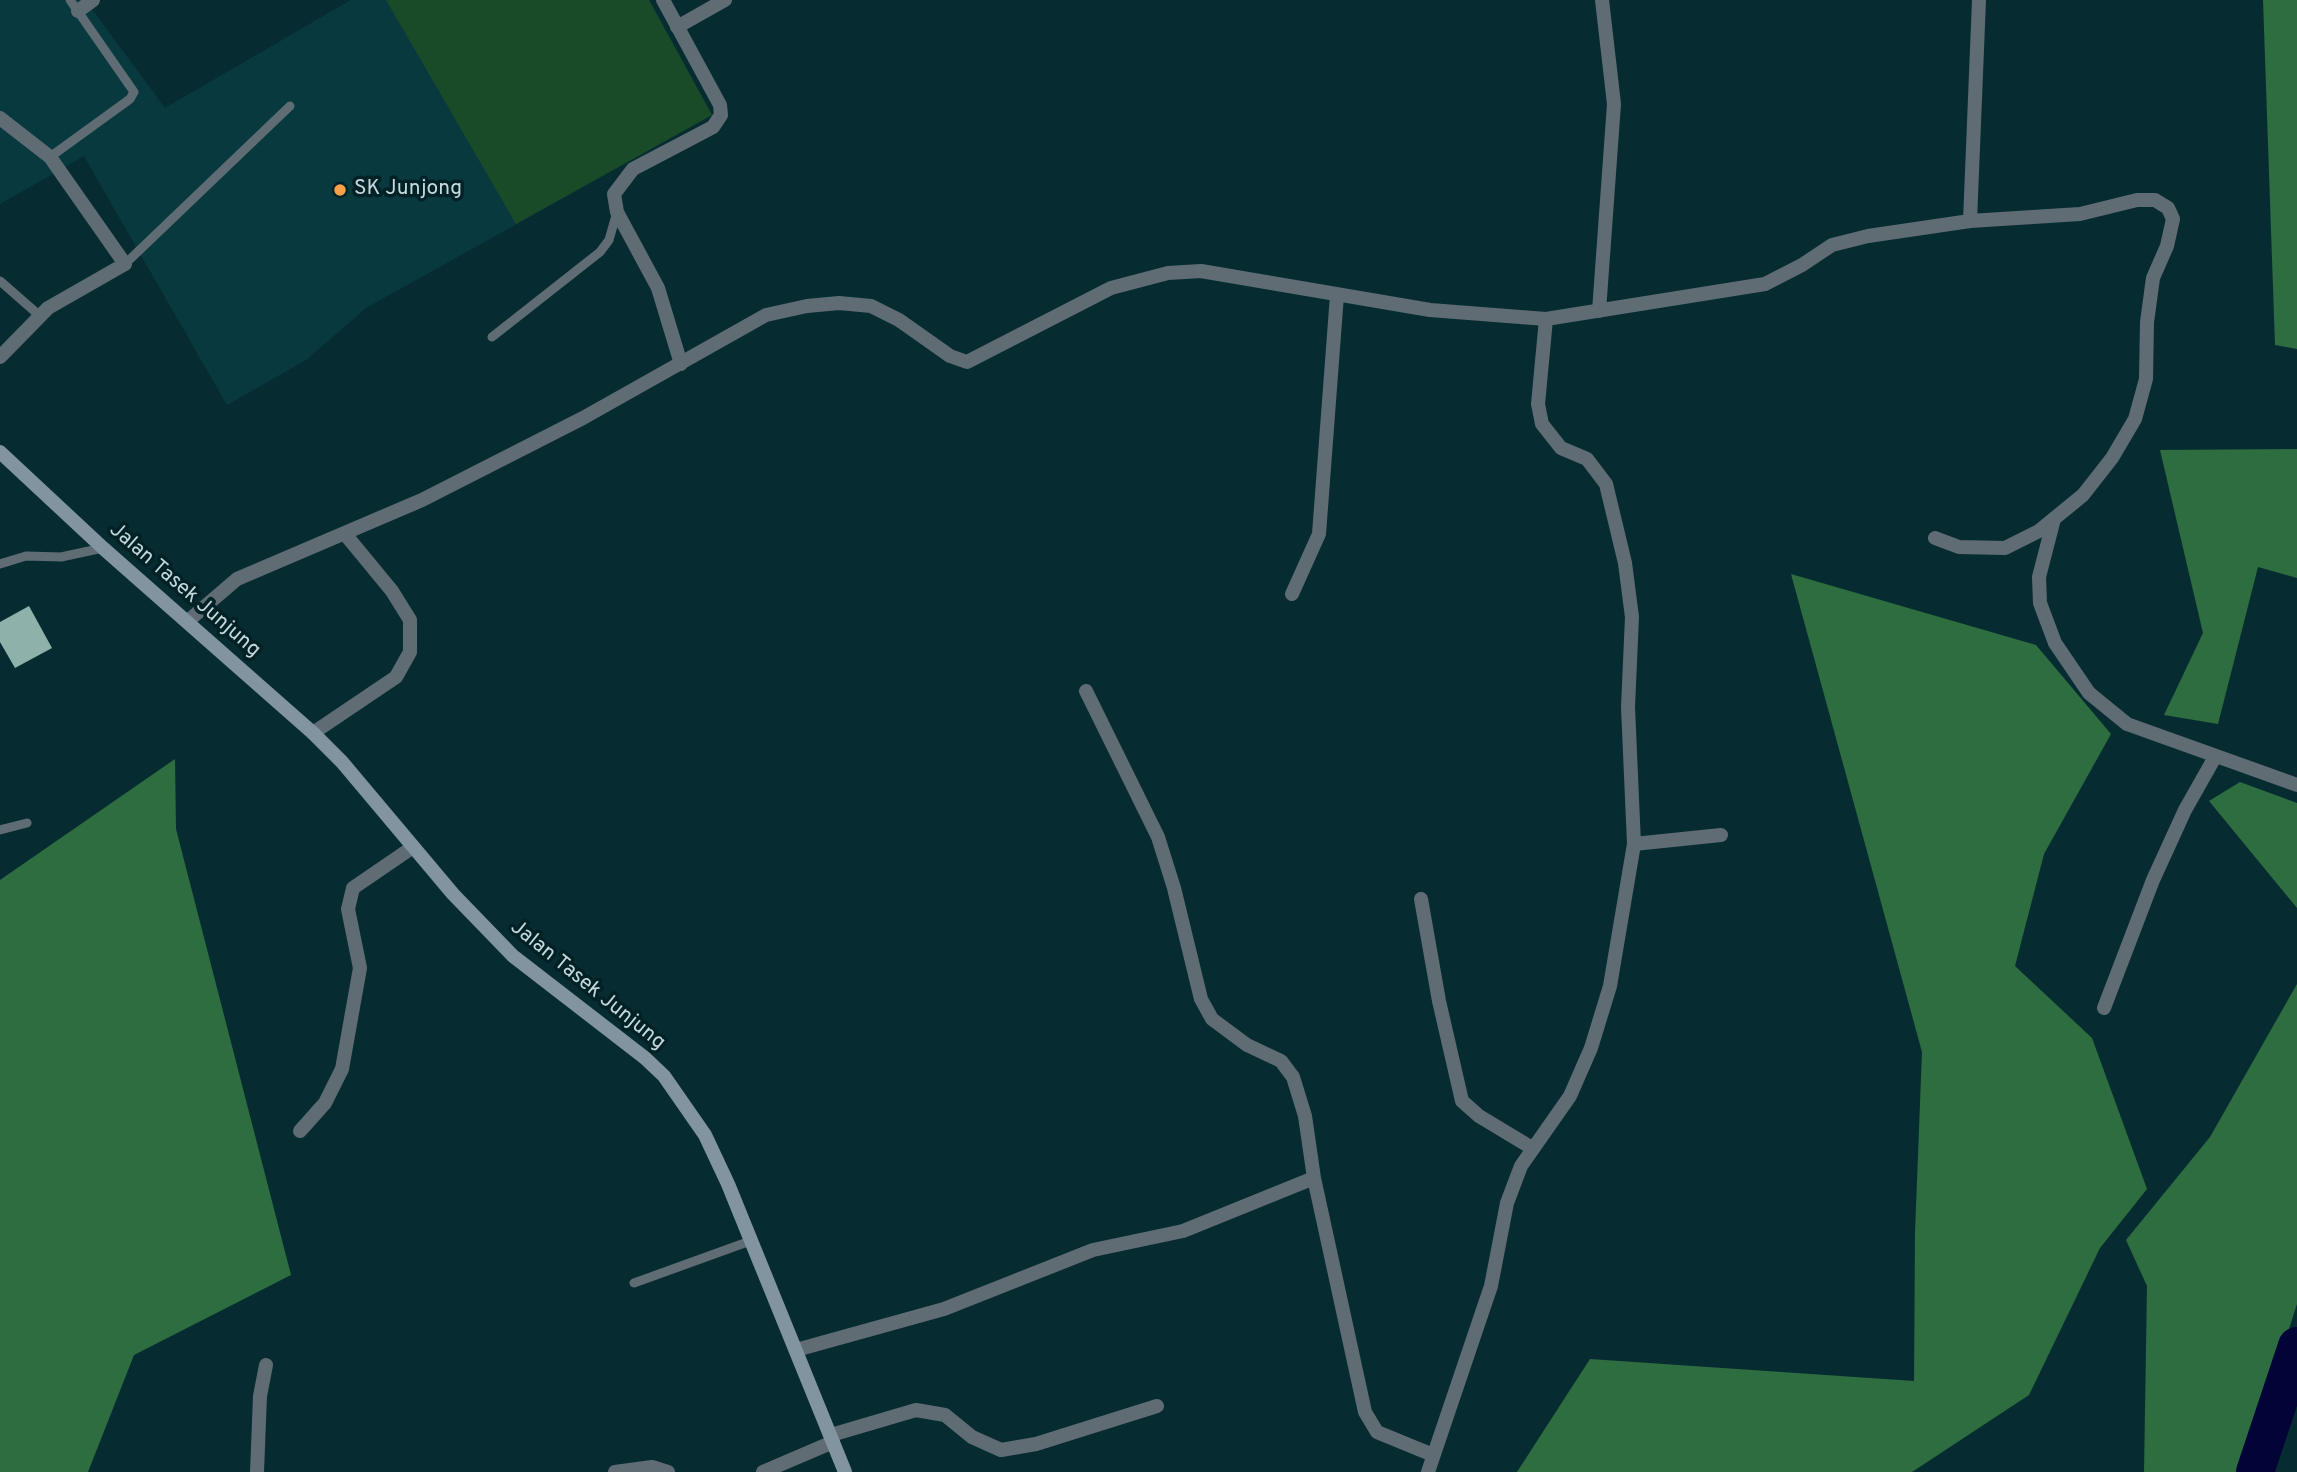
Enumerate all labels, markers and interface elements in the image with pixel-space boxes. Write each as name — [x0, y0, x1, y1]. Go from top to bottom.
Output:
place label: SK Junjong — [354, 177, 462, 203]
marker: SK Junjong — [332, 182, 348, 198]
street label: Jalan Tasek Junjung — [103, 518, 265, 664]
street label: Jalan Tasek Junjung — [504, 916, 670, 1056]

